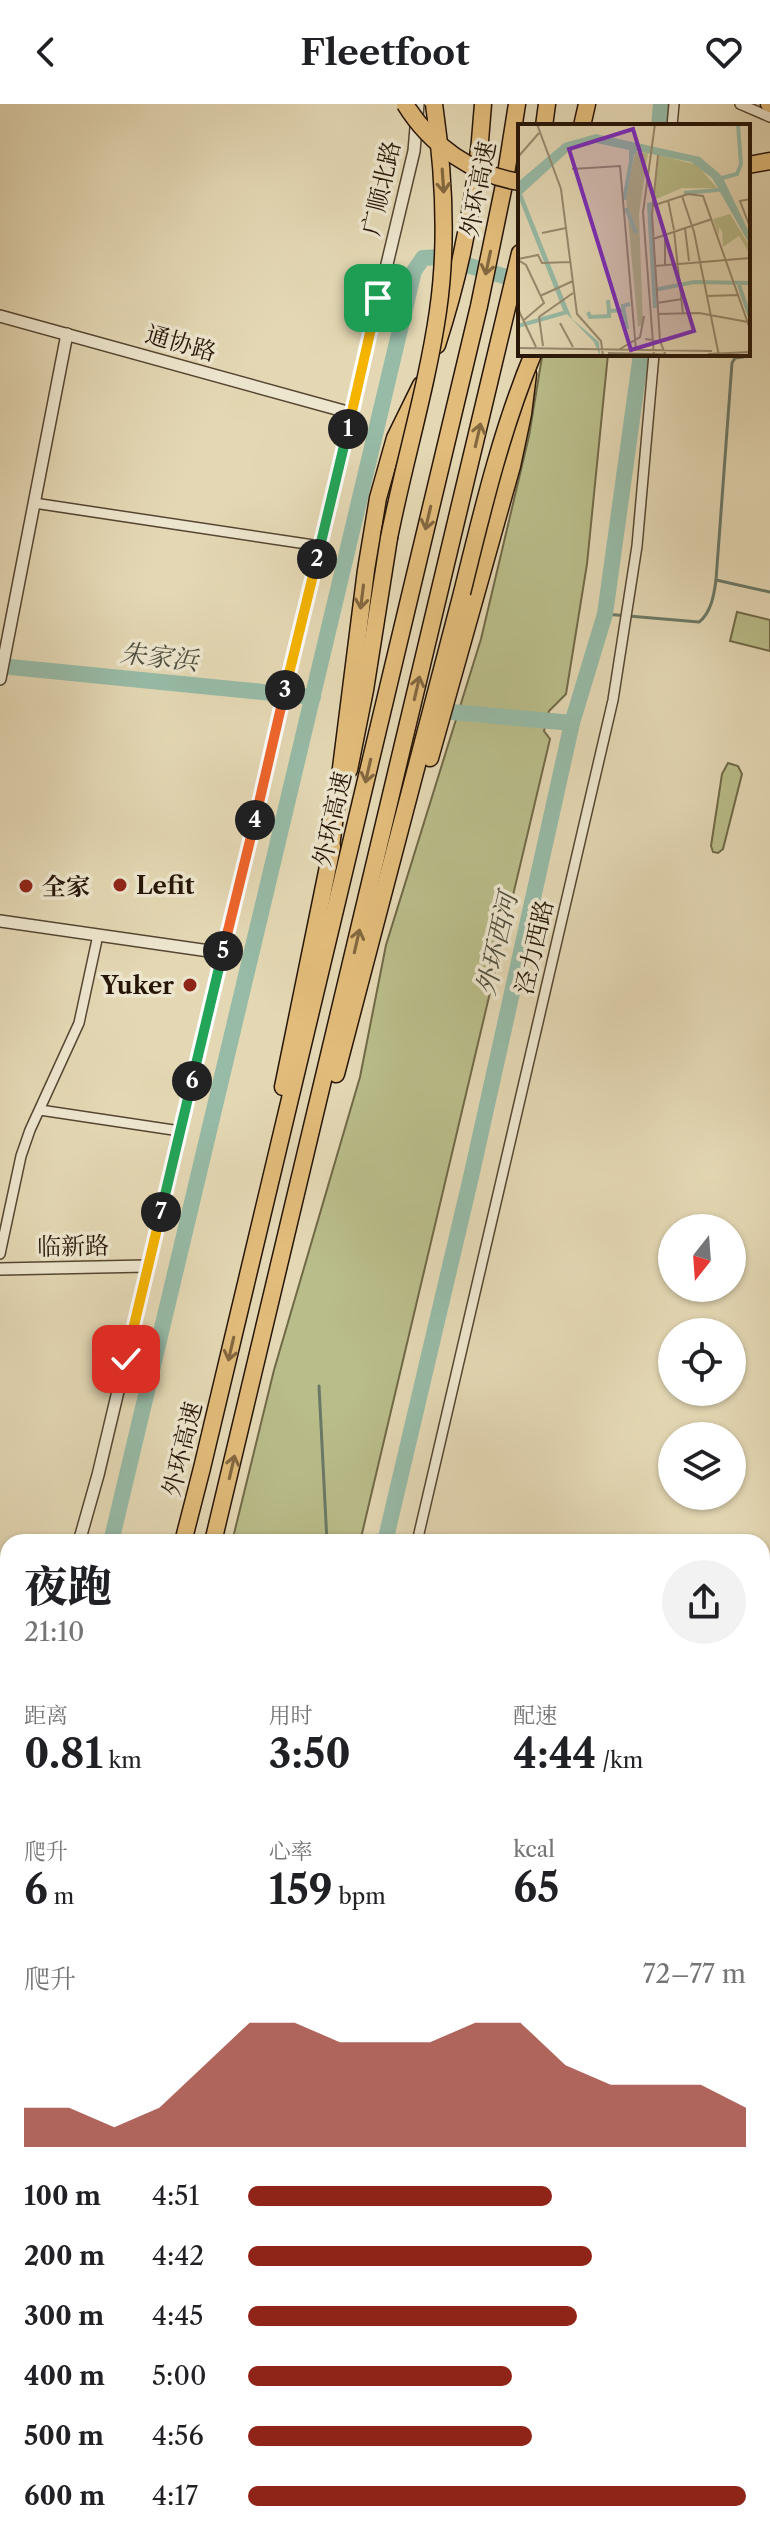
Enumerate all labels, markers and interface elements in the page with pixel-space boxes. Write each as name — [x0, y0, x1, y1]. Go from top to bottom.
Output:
icon: back — [24, 30, 68, 74]
text: Fleetfoot — [300, 30, 470, 74]
icon: heart — [702, 30, 746, 74]
inset map — [518, 124, 750, 356]
street label: 广顺北路 — [356, 138, 406, 238]
street label: 外环高速 — [455, 139, 501, 239]
one-way arrow — [436, 168, 451, 194]
one-way arrow — [480, 250, 495, 276]
pin — [344, 264, 412, 332]
icon: arrive — [356, 276, 400, 320]
street label: 通协路 — [142, 319, 220, 367]
pin: 1 — [328, 409, 368, 449]
text: 1 — [343, 415, 353, 442]
one-way arrow — [471, 423, 486, 449]
one-way arrow — [420, 505, 435, 531]
pin: 2 — [297, 539, 337, 579]
text: 2 — [311, 545, 324, 572]
one-way arrow — [354, 584, 369, 609]
water label: 朱家浜 — [119, 637, 201, 677]
pin: 3 — [265, 670, 305, 710]
text: 3 — [279, 676, 291, 703]
one-way arrow — [411, 676, 426, 702]
one-way arrow — [360, 758, 375, 784]
street label: 外环高速 — [307, 769, 357, 869]
pin: 4 — [235, 800, 275, 840]
text: 4 — [248, 806, 262, 833]
place label: Lefit — [136, 871, 195, 900]
place label: 全家 — [42, 872, 90, 901]
marker: Lefit — [111, 876, 129, 894]
marker: 全家 — [17, 877, 35, 895]
water label: 外环西河 — [470, 886, 525, 998]
street label: 泾力西路 — [509, 897, 559, 997]
one-way arrow — [350, 929, 365, 954]
pin: 5 — [203, 931, 243, 971]
text: 5 — [217, 937, 229, 964]
place label: Yuker — [100, 971, 174, 1000]
marker: Yuker — [181, 976, 199, 994]
pin: 6 — [172, 1061, 212, 1101]
text: 6 — [185, 1067, 199, 1094]
pin: 7 — [141, 1192, 181, 1232]
text: 7 — [155, 1198, 167, 1225]
north arrow — [658, 1214, 746, 1302]
map controls — [658, 1214, 746, 1510]
street label: 临新路 — [37, 1231, 109, 1261]
button: locate — [658, 1318, 746, 1406]
pin — [92, 1325, 160, 1393]
one-way arrow — [222, 1336, 237, 1361]
icon: check — [104, 1337, 148, 1381]
street label: 外环高速 — [156, 1399, 208, 1499]
button: layers — [658, 1422, 746, 1510]
one-way arrow — [226, 1454, 241, 1480]
text: 夜跑 — [24, 1559, 112, 1613]
button: share — [662, 1560, 746, 1644]
text: 21:10 — [24, 1616, 85, 1648]
text: 距离 — [24, 1702, 68, 1729]
text: 用时 — [269, 1702, 313, 1729]
text: 配速 — [513, 1702, 557, 1729]
text: 0.81 — [24, 1729, 103, 1778]
text: 3:50 — [269, 1729, 351, 1778]
text: 4:44 — [513, 1729, 596, 1778]
text: km — [103, 1747, 142, 1774]
text: /km — [596, 1747, 643, 1774]
text: kcal — [513, 1836, 555, 1863]
text: 爬升 — [24, 1838, 68, 1865]
text: 心率 — [269, 1838, 313, 1865]
text: 65 — [513, 1863, 559, 1912]
text: 6 — [24, 1865, 48, 1914]
text: 159 — [269, 1865, 333, 1914]
text: m — [48, 1883, 74, 1910]
text: bpm — [333, 1883, 386, 1910]
text: 72–77 m — [643, 1958, 746, 1990]
text: 爬升 — [24, 1963, 76, 1995]
text: 100 m — [24, 2180, 101, 2212]
text: 4:51 — [152, 2180, 199, 2212]
text: 200 m — [24, 2240, 105, 2272]
text: 4:42 — [152, 2240, 204, 2272]
text: 300 m — [24, 2300, 104, 2332]
text: 4:45 — [152, 2300, 203, 2332]
text: 400 m — [24, 2360, 105, 2392]
text: 5:00 — [152, 2360, 206, 2392]
text: 500 m — [24, 2420, 104, 2452]
text: 4:56 — [152, 2420, 204, 2452]
text: 600 m — [24, 2480, 105, 2512]
text: 4:17 — [152, 2480, 198, 2512]

